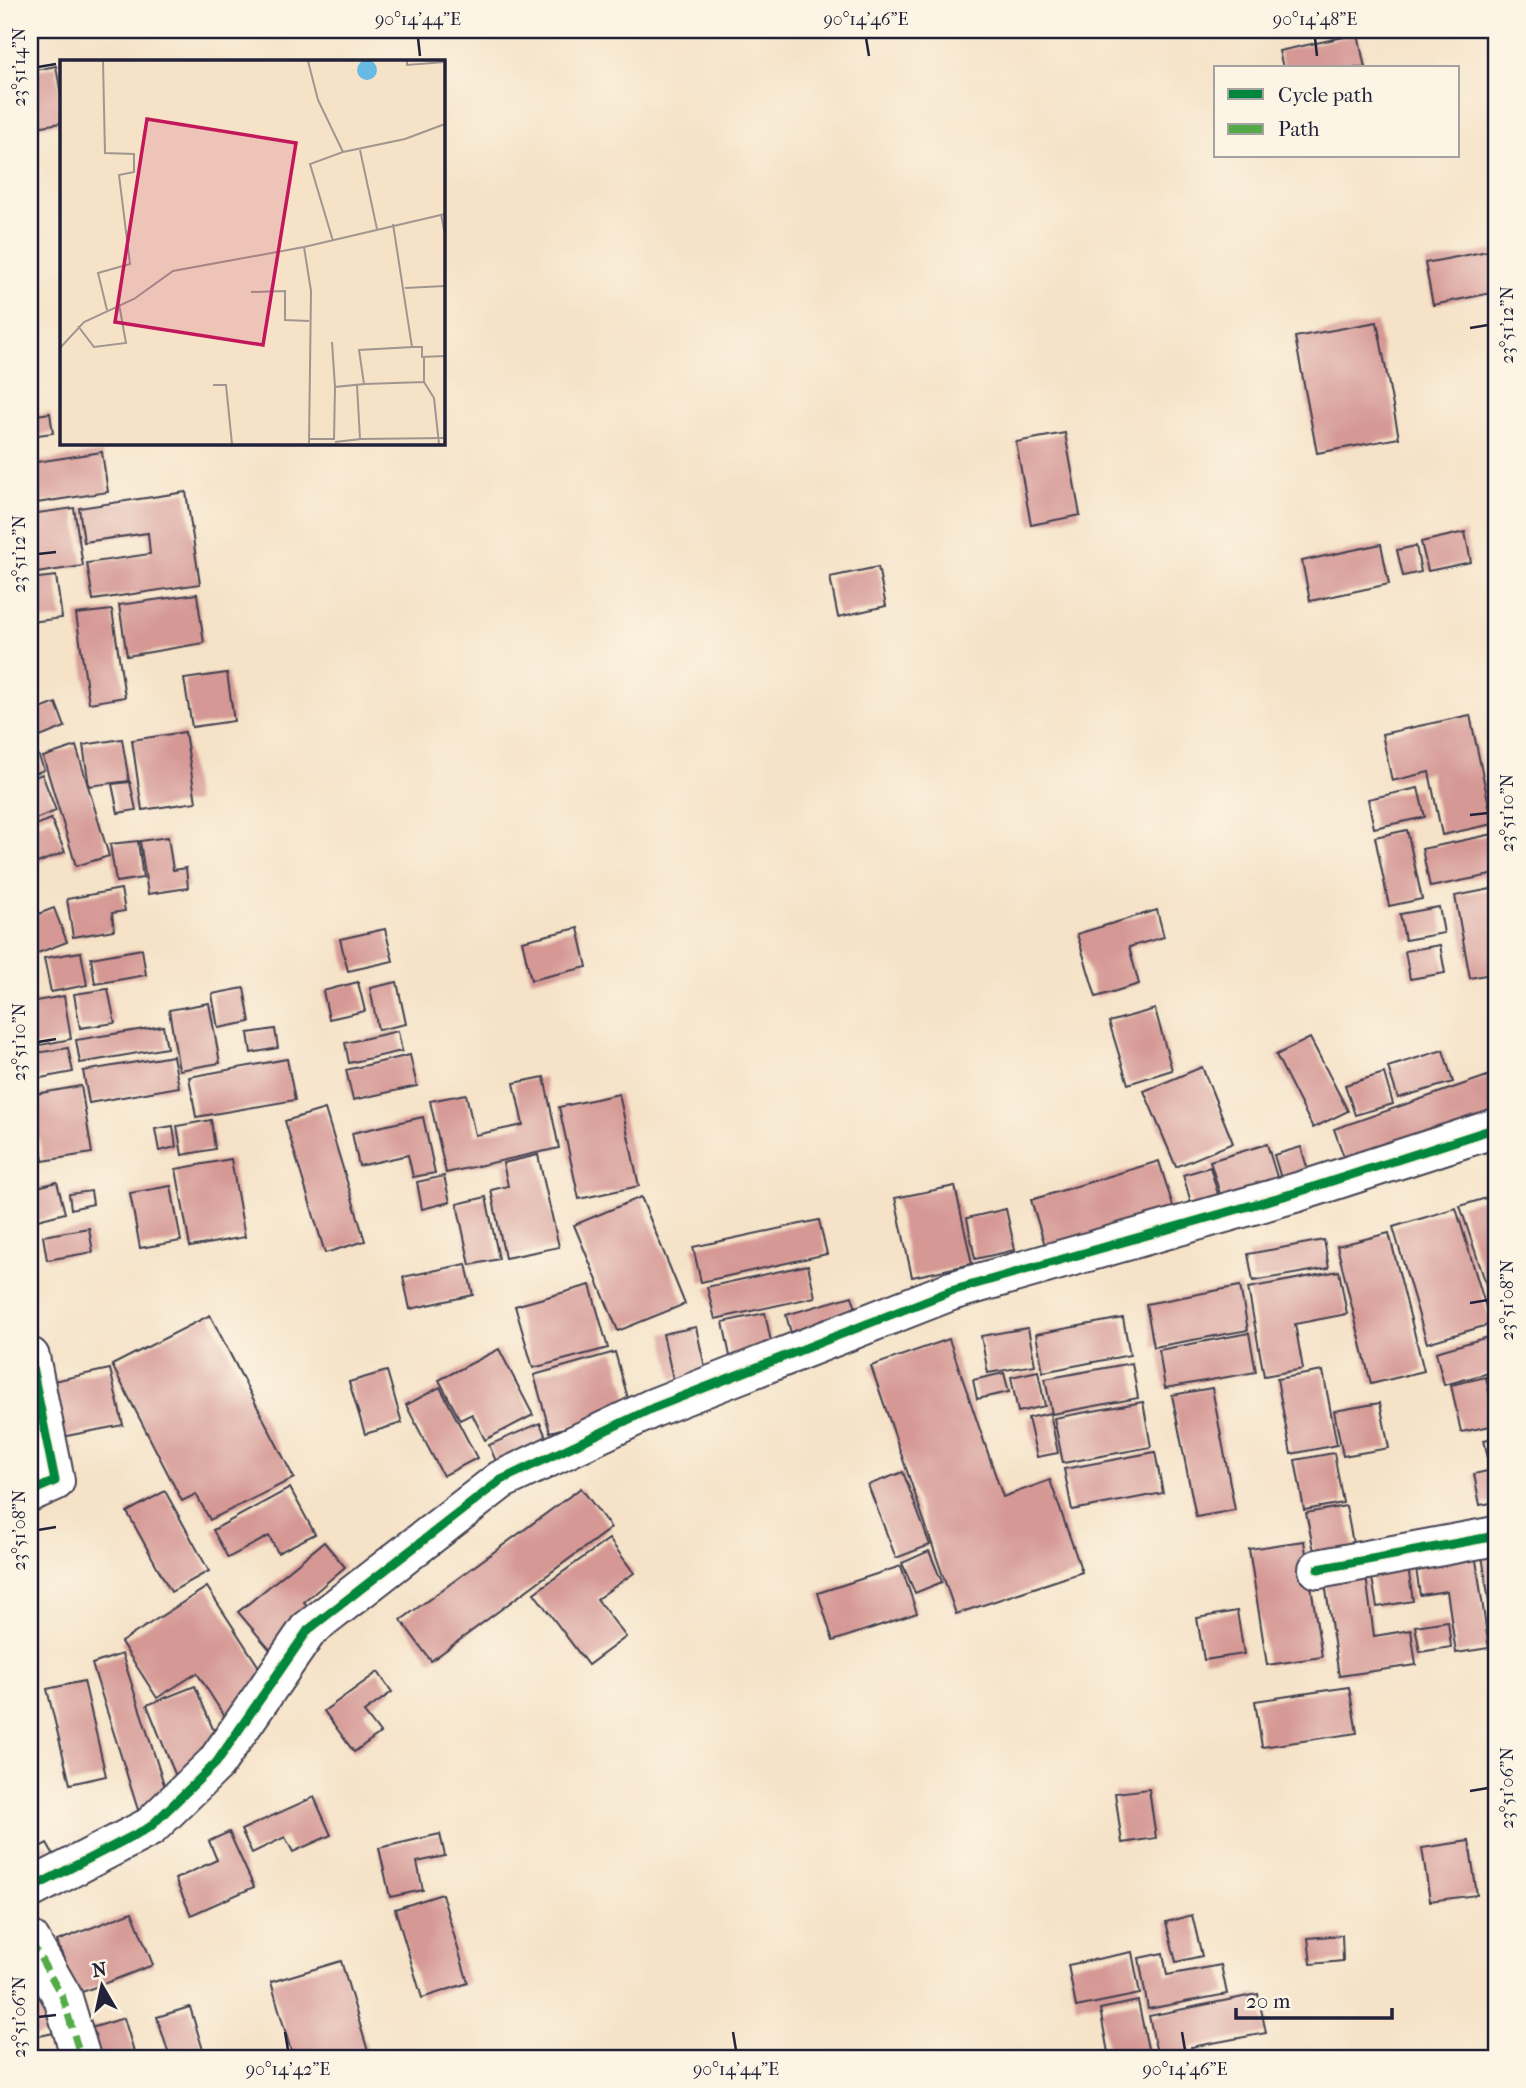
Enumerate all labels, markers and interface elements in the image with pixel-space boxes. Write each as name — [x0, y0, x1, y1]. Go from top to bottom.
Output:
text: 90°14'44"E — [375, 9, 461, 30]
text: 90°14'46"E — [823, 9, 909, 30]
text: 90°14'48"E — [1273, 9, 1357, 30]
text: 23°51'14"N — [9, 27, 30, 106]
inset map — [60, 60, 444, 444]
legend — [1214, 66, 1460, 158]
text: Cycle path — [1278, 83, 1373, 107]
text: Path — [1278, 117, 1320, 141]
text: 23°51'12"N — [1497, 286, 1518, 364]
text: 23°51'12"N — [9, 515, 30, 593]
text: 23°51'10"N — [1497, 774, 1518, 852]
text: 23°51'10"N — [9, 1003, 30, 1081]
text: 23°51'08"N — [1497, 1259, 1518, 1340]
text: 23°51'08"N — [9, 1489, 30, 1570]
text: 23°51'06"N — [1497, 1747, 1518, 1829]
north arrow — [66, 1952, 136, 2022]
text: N — [91, 1958, 109, 1982]
text: 23°51'06"N — [9, 1976, 30, 2058]
scale bar — [1236, 1976, 1391, 2020]
text: 20 m — [1246, 1989, 1291, 2013]
text: 90°14'42"E — [246, 2059, 330, 2080]
text: 90°14'44"E — [693, 2059, 779, 2080]
text: 90°14'46"E — [1142, 2059, 1228, 2080]

